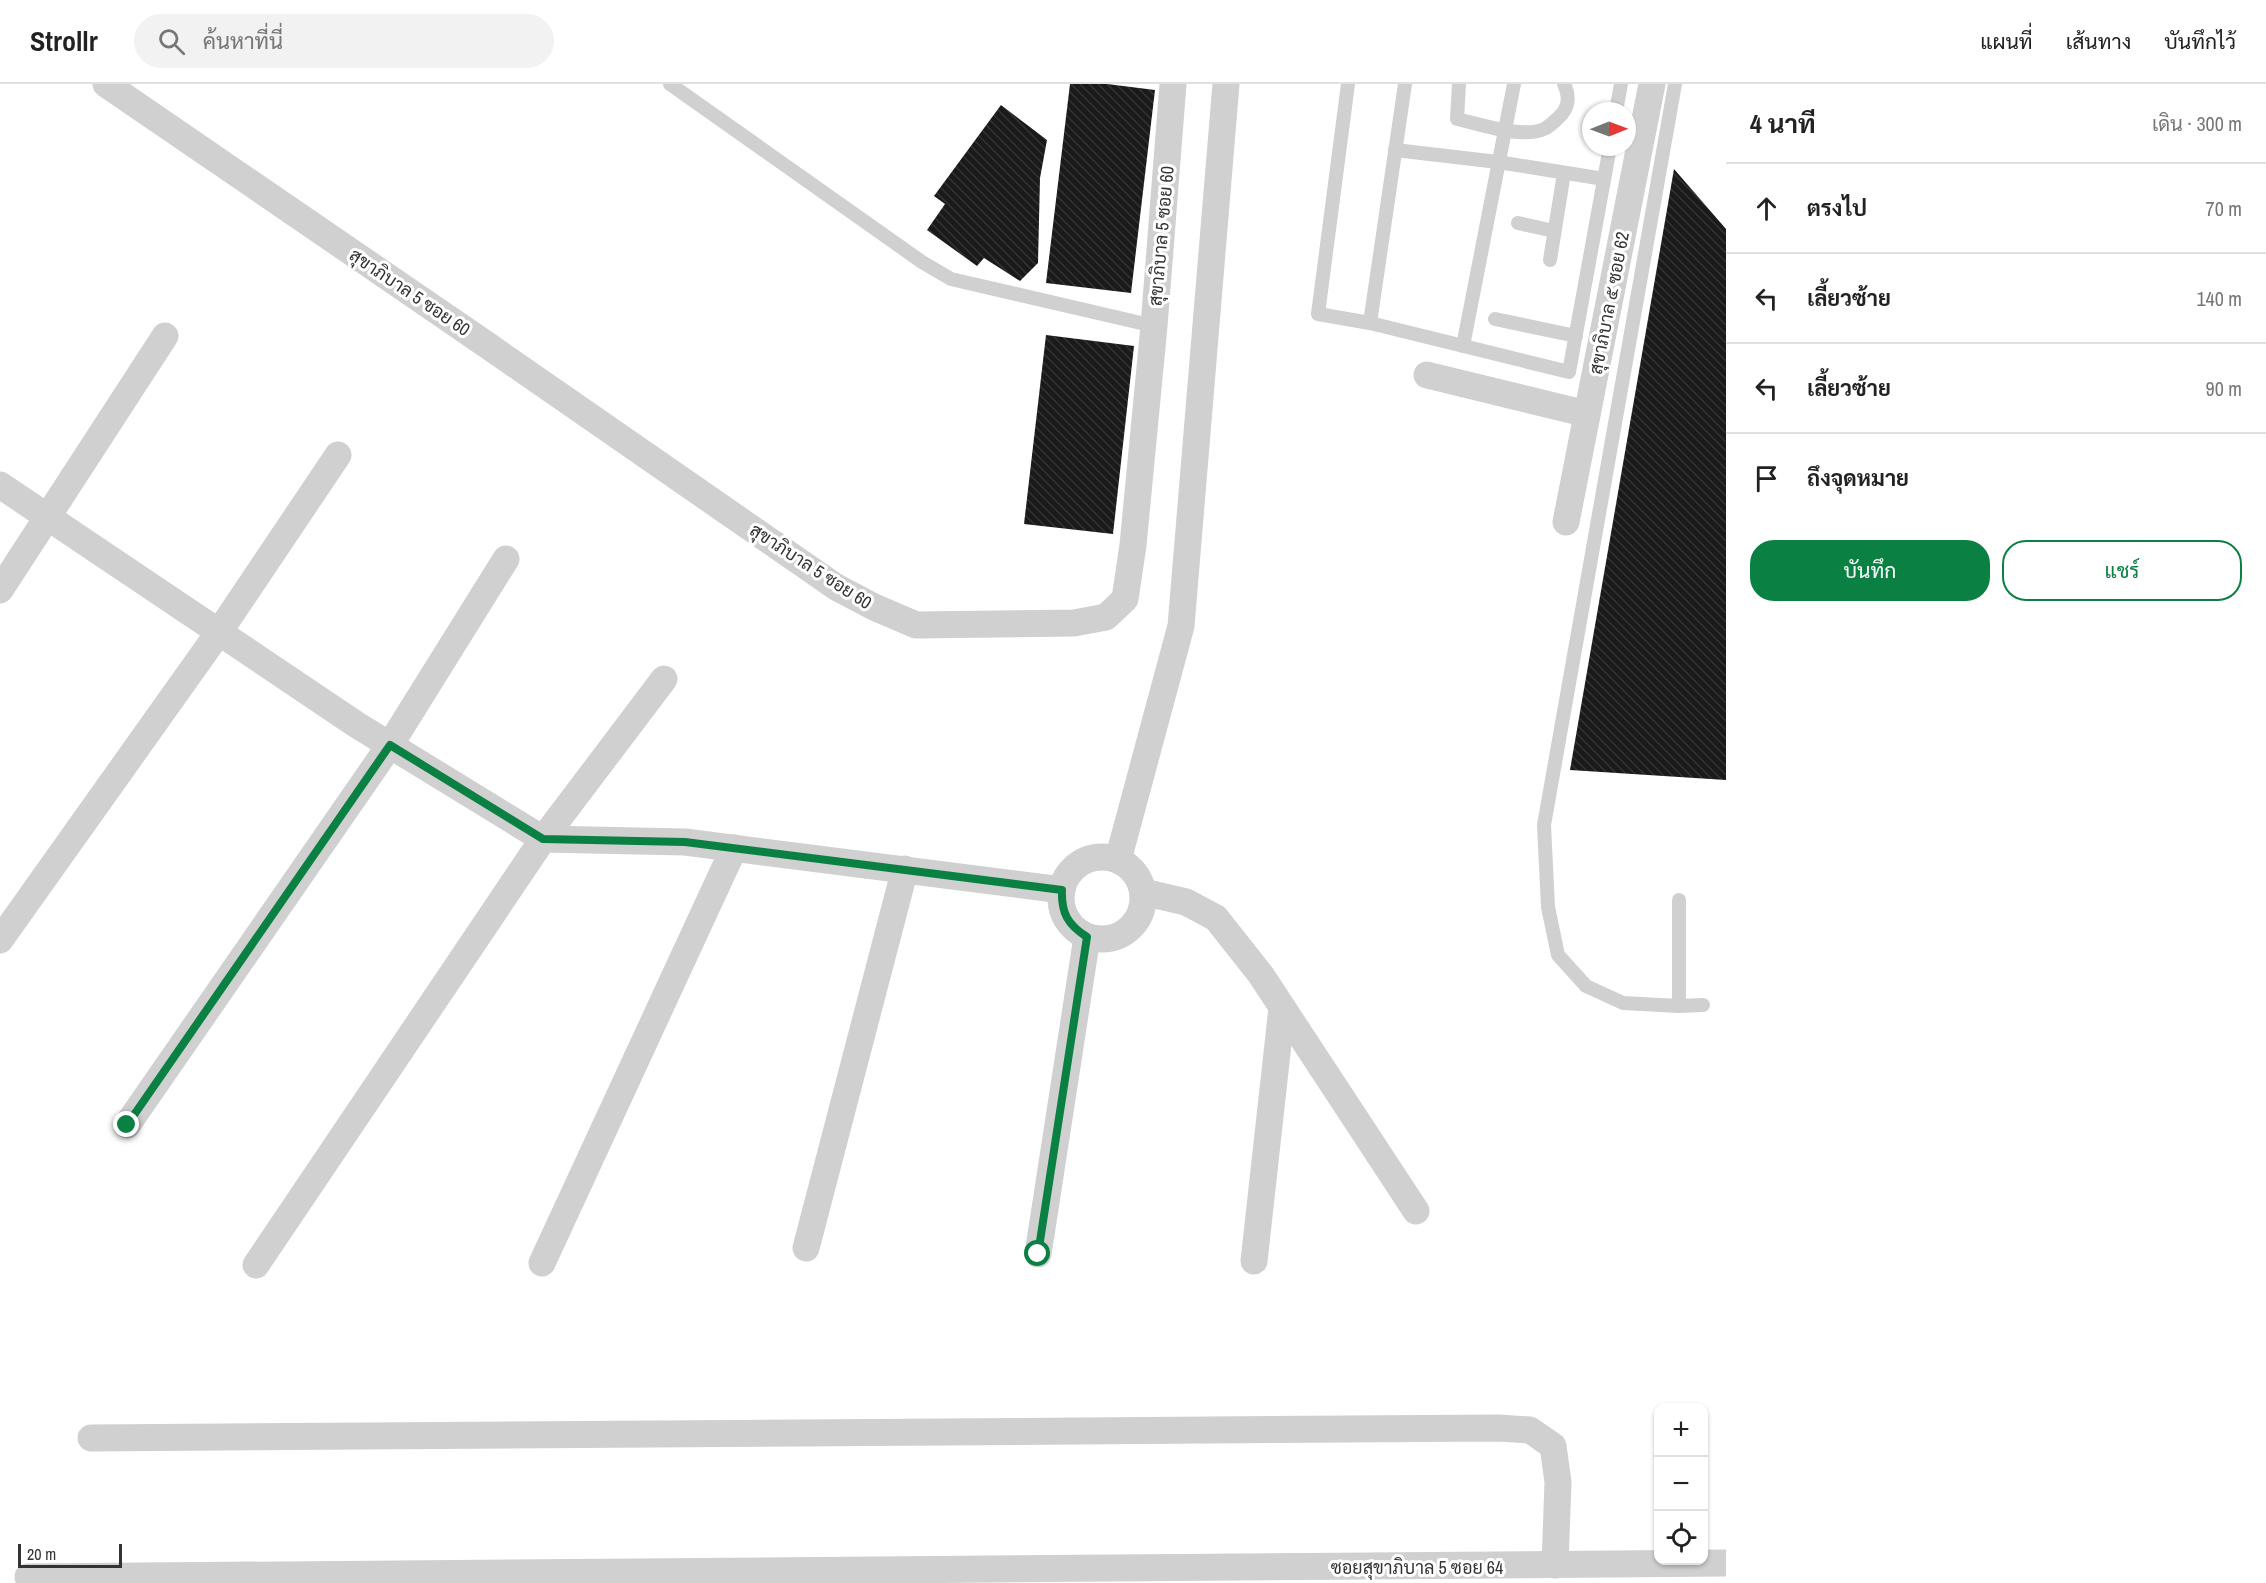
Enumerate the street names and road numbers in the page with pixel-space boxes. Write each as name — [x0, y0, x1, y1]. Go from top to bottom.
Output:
street label: สุขาภิบาล 5 ซอย 60 — [1142, 165, 1180, 307]
street label: สุขาภิบาล ๕ ซอย 62 — [1583, 230, 1635, 376]
street label: สุขาภิบาล 5 ซอย 60 — [345, 242, 475, 342]
street label: สุขาภิบาล 5 ซอย 60 — [745, 517, 877, 615]
street label: ซอยสุขาภิบาล 5 ซอย 64 — [1331, 1555, 1503, 1580]

